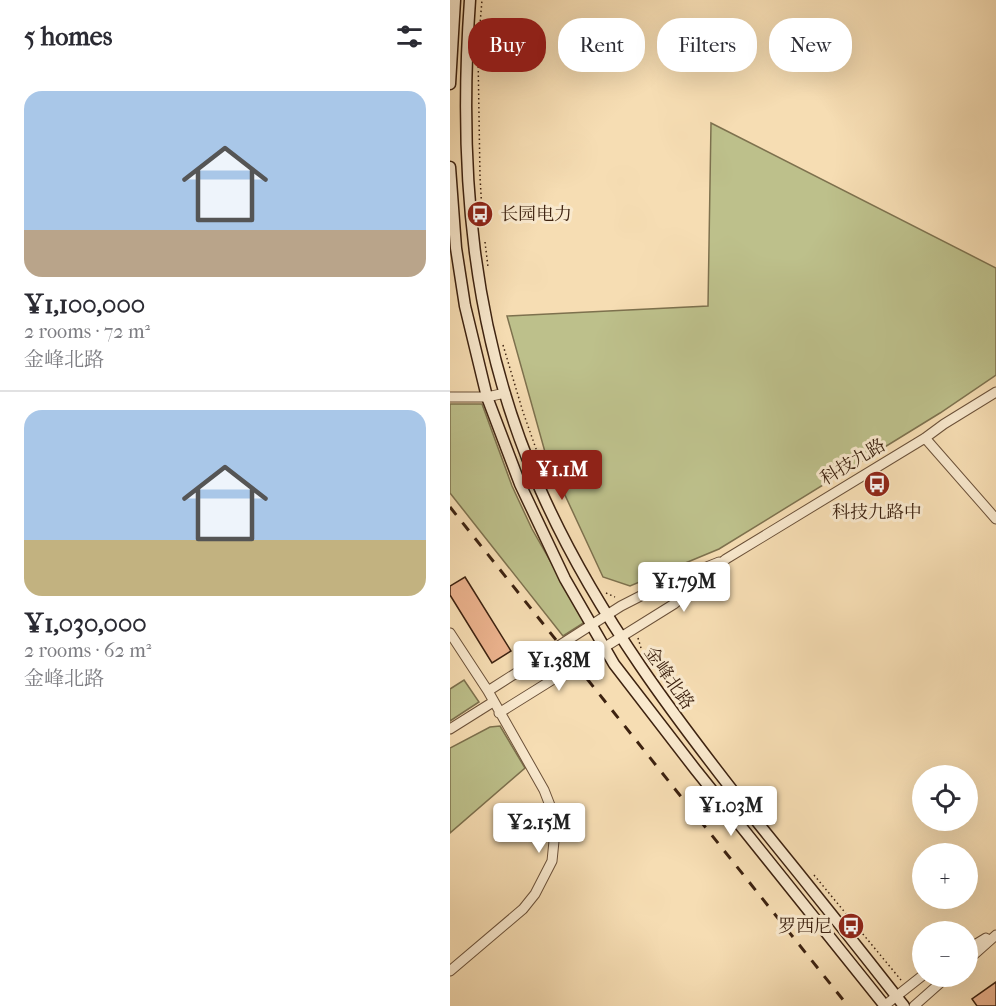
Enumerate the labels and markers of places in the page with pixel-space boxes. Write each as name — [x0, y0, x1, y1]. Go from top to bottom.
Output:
bus stop icon: 长园电力 — [465, 199, 495, 229]
place label: 长园电力 — [500, 204, 572, 225]
pin: ¥1.1M — [520, 450, 604, 501]
bus stop icon: 科技九路中 — [862, 469, 892, 499]
place label: 科技九路中 — [832, 502, 922, 523]
pin: ¥1.79M — [635, 562, 733, 613]
pin: ¥1.38M — [510, 641, 608, 692]
pin: ¥1.03M — [682, 786, 780, 837]
pin: ¥2.15M — [490, 803, 588, 854]
bus stop icon: 罗西尼 — [836, 911, 866, 941]
place label: 罗西尼 — [778, 916, 832, 937]

